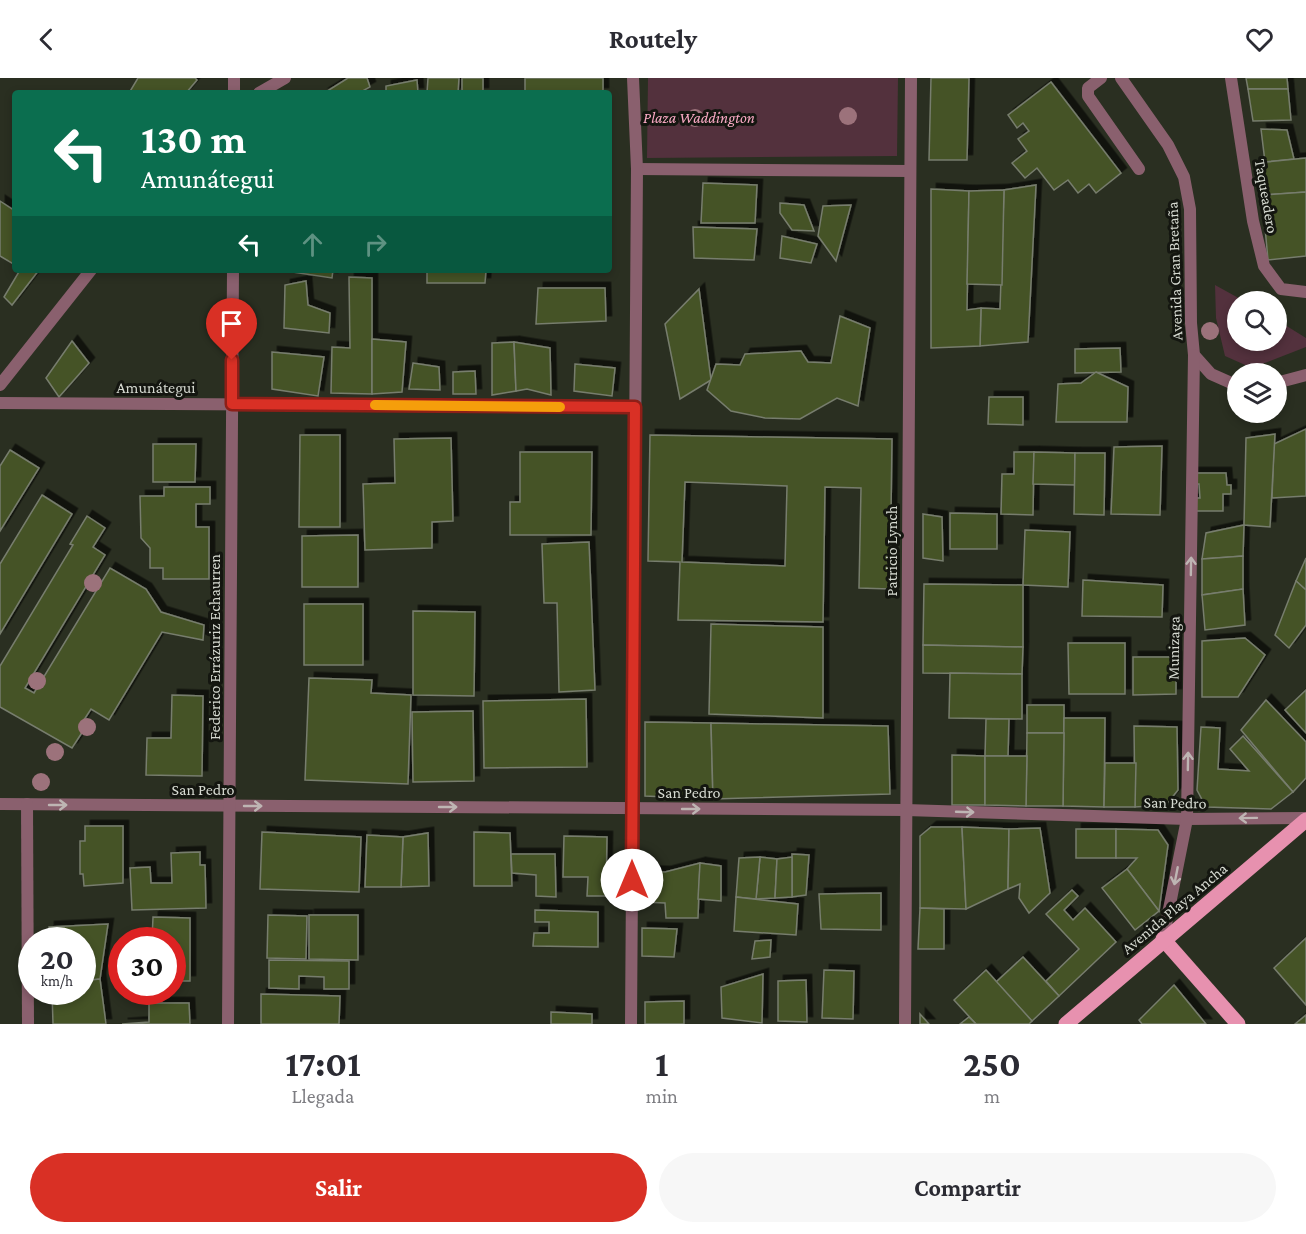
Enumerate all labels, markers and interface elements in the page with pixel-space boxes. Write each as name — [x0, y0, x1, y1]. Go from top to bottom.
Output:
icon: back — [30, 23, 63, 56]
icon: heart — [1243, 23, 1276, 56]
text: Routely — [609, 24, 697, 54]
park label: Plaza Waddington — [643, 109, 755, 127]
icon: left — [42, 114, 120, 192]
text: 130 m — [141, 115, 246, 162]
street label: Taqueadero — [1251, 157, 1281, 235]
text: Amunátegui — [141, 164, 274, 194]
street label: Avenida Gran Bretaña — [1164, 201, 1185, 341]
icon: left — [233, 228, 266, 261]
icon: ahead — [296, 228, 329, 261]
icon: right — [359, 228, 392, 261]
map controls — [1227, 291, 1287, 423]
button: search — [1227, 291, 1287, 351]
pin — [206, 298, 257, 360]
icon: arrive — [215, 307, 248, 340]
button: layers — [1227, 363, 1287, 423]
street label: Amunátegui — [116, 379, 196, 397]
street label: Patricio Lynch — [883, 505, 901, 596]
street label: Federico Errázuriz Echaurren — [206, 554, 223, 740]
one-way arrow — [1185, 556, 1197, 576]
street label: Munizaga — [1164, 615, 1184, 680]
one-way arrow — [1182, 751, 1194, 771]
street label: San Pedro — [172, 781, 235, 798]
street label: San Pedro — [658, 784, 721, 801]
street label: San Pedro — [1143, 793, 1207, 812]
one-way arrow — [48, 799, 68, 811]
one-way arrow — [243, 800, 263, 812]
one-way arrow — [438, 801, 458, 813]
one-way arrow — [681, 803, 701, 815]
one-way arrow — [954, 806, 974, 818]
one-way arrow — [1238, 812, 1258, 824]
position arrow — [600, 848, 664, 912]
street label: Avenida Playa Ancha — [1118, 859, 1231, 958]
one-way arrow — [1170, 866, 1181, 886]
speed limit sign: 30 — [108, 927, 186, 1005]
text: 20 — [40, 942, 74, 975]
text: km/h — [41, 973, 73, 989]
text: 17:01 — [285, 1044, 361, 1084]
text: 1 — [655, 1044, 669, 1084]
text: 250 — [963, 1044, 1021, 1084]
text: Llegada — [292, 1085, 354, 1107]
text: min — [646, 1085, 678, 1107]
text: m — [984, 1085, 1000, 1107]
button: Salir — [30, 1153, 647, 1222]
button: Compartir — [659, 1153, 1276, 1222]

